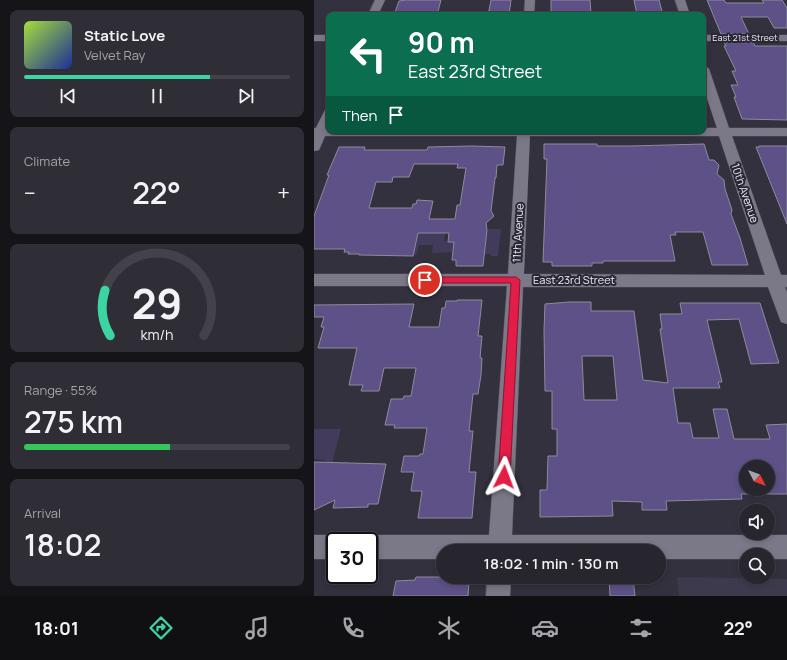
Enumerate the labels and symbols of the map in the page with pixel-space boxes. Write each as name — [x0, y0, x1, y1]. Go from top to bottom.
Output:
street label: East 21st Street — [712, 31, 778, 44]
street label: 10th Avenue — [728, 161, 763, 225]
street label: 11th Avenue — [508, 202, 527, 263]
pin — [408, 263, 442, 297]
street label: East 23rd Street — [533, 272, 615, 287]
position arrow — [483, 456, 525, 498]
north arrow — [739, 460, 775, 496]
speed limit sign: 30 — [326, 532, 378, 584]

